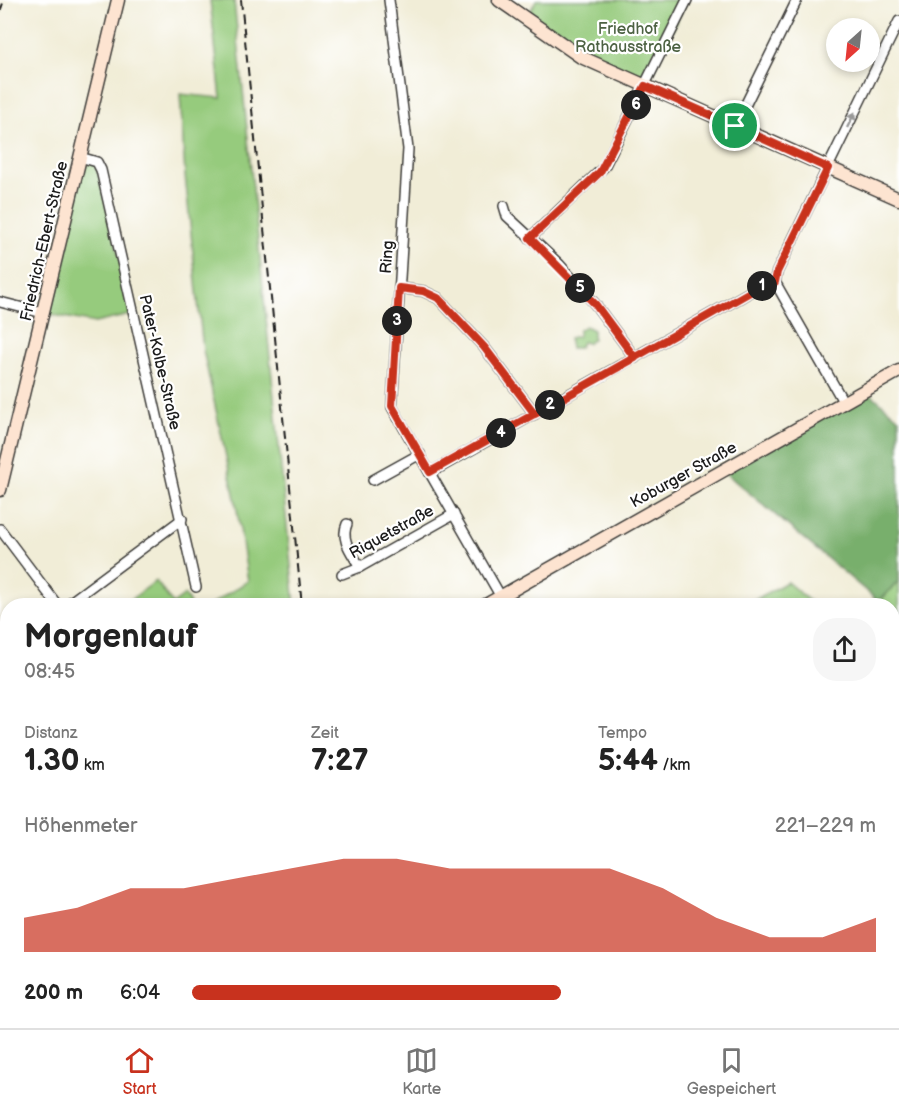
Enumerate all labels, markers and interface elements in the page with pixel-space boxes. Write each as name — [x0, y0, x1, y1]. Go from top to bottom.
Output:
north arrow — [826, 18, 880, 72]
map controls — [826, 18, 880, 72]
park label: Friedhof Rathausstraße — [575, 20, 681, 57]
pin: 6 — [621, 90, 651, 120]
text: 6 — [631, 95, 641, 114]
pin — [709, 100, 760, 151]
icon: arrive — [718, 109, 751, 142]
one-way arrow — [847, 111, 856, 128]
street label: Friedrich-Ebert-Straße — [17, 159, 72, 323]
street label: Ring — [377, 240, 398, 274]
pin: 1 — [747, 271, 777, 301]
pin: 5 — [565, 273, 595, 303]
text: 1 — [759, 276, 765, 295]
text: 5 — [575, 278, 585, 297]
street label: Pater-Kolbe-Straße — [135, 293, 184, 432]
pin: 3 — [382, 306, 412, 336]
text: 3 — [392, 311, 402, 330]
pin: 2 — [535, 390, 565, 420]
text: 2 — [545, 395, 555, 414]
pin: 4 — [486, 418, 516, 448]
text: 4 — [496, 423, 506, 442]
street label: Koburger Straße — [627, 438, 741, 512]
street label: Riquetstraße — [346, 501, 438, 563]
text: Morgenlauf — [24, 617, 198, 657]
button: share — [813, 618, 876, 681]
text: 08:45 — [24, 660, 75, 684]
text: Distanz — [24, 724, 78, 743]
text: Zeit — [311, 724, 339, 743]
text: Tempo — [598, 724, 647, 743]
text: 1.30 — [24, 743, 79, 779]
text: 7:27 — [311, 743, 369, 779]
text: 5:44 — [598, 743, 658, 779]
text: km — [79, 756, 105, 775]
text: /km — [658, 756, 690, 775]
text: Höhenmeter — [24, 814, 137, 838]
text: 221–229 m — [775, 814, 876, 838]
text: 200 m — [24, 981, 83, 1005]
text: 6:04 — [120, 981, 160, 1005]
tab: Start — [123, 1044, 157, 1099]
tab: Karte — [402, 1044, 441, 1099]
tab: Gespeichert — [687, 1044, 776, 1099]

